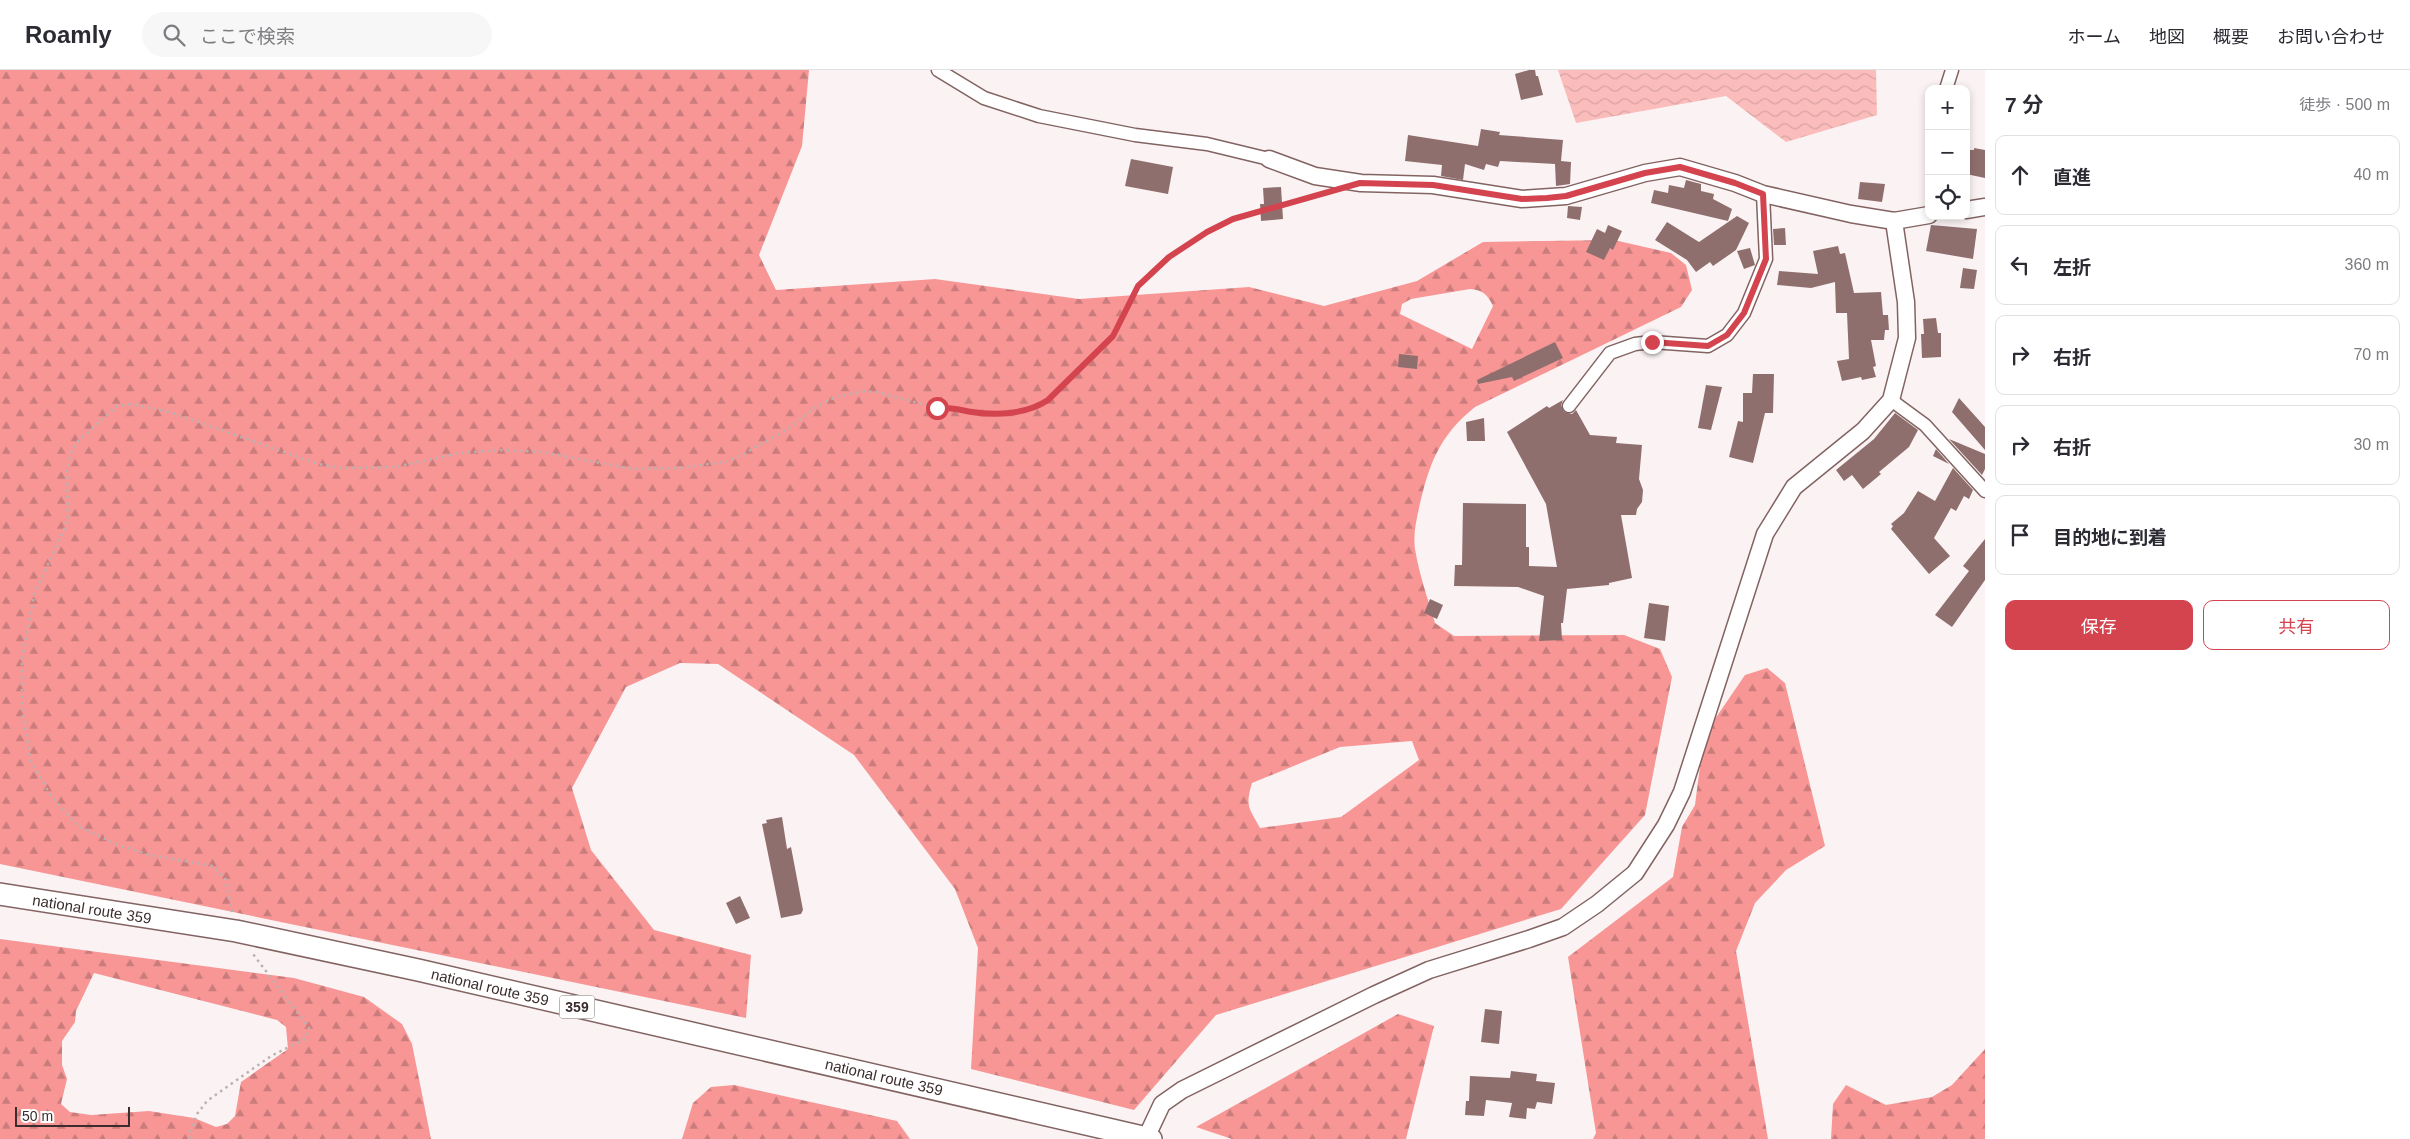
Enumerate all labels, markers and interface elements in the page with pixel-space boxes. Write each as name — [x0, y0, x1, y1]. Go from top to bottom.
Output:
search box — [142, 12, 492, 57]
text: Roamly — [25, 21, 112, 48]
icon: search — [160, 21, 188, 49]
text: ここで検索 — [200, 26, 295, 47]
text: ホーム — [2068, 27, 2121, 47]
text: 地図 — [2149, 27, 2185, 47]
text: 概要 — [2213, 27, 2249, 47]
text: お問い合わせ — [2277, 27, 2385, 47]
map controls — [1925, 85, 1970, 220]
button: + — [1925, 85, 1970, 130]
text: 7 分 — [2005, 93, 2044, 116]
text: 徒歩 · 500 m — [2299, 96, 2390, 113]
button: − — [1925, 130, 1970, 175]
icon: ahead — [2006, 161, 2034, 189]
text: 40 m — [2353, 166, 2389, 183]
text: 直進 — [2053, 167, 2091, 188]
button: locate — [1925, 175, 1970, 220]
icon: left — [2006, 251, 2034, 279]
text: 360 m — [2345, 256, 2389, 273]
text: 左折 — [2053, 257, 2091, 278]
route end — [1641, 331, 1664, 354]
icon: right — [2006, 341, 2034, 369]
text: 70 m — [2353, 346, 2389, 363]
text: 右折 — [2053, 347, 2091, 368]
route start — [926, 397, 949, 420]
icon: right — [2006, 431, 2034, 459]
text: 30 m — [2353, 436, 2389, 453]
text: 右折 — [2053, 437, 2091, 458]
icon: arrive — [2006, 521, 2034, 549]
text: 目的地に到着 — [2053, 527, 2167, 548]
button: 保存 — [2005, 600, 2193, 650]
button: 共有 — [2203, 600, 2390, 650]
street label: national route 359 — [31, 891, 153, 927]
street label: national route 359 — [430, 965, 550, 1009]
road number: 359 — [560, 996, 594, 1019]
street label: national route 359 — [824, 1055, 944, 1099]
scale bar — [15, 1104, 130, 1127]
text: 50 m — [22, 1108, 53, 1124]

